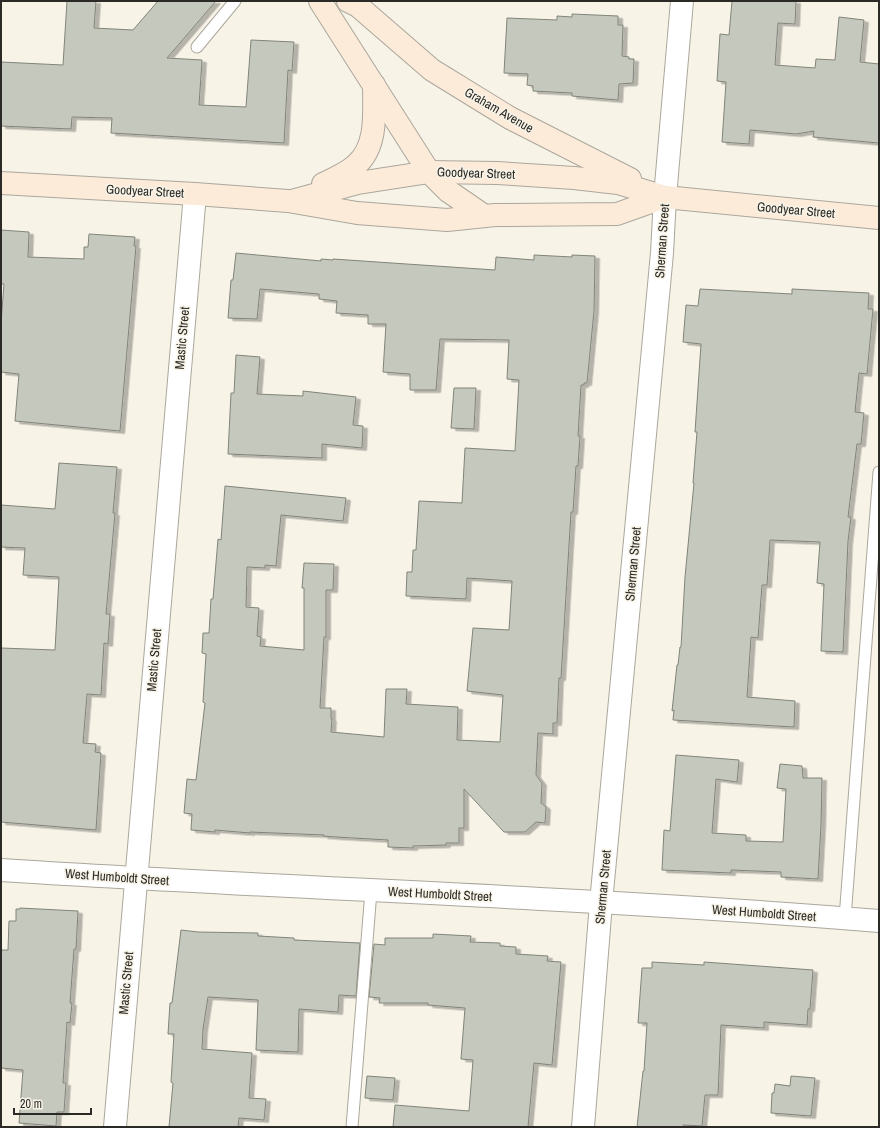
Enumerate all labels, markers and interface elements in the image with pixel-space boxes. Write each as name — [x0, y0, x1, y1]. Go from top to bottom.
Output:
street label: Graham Avenue — [461, 83, 537, 137]
street label: Goodyear Street — [437, 163, 515, 183]
street label: Goodyear Street — [105, 180, 185, 202]
street label: Goodyear Street — [756, 198, 836, 222]
street label: Sherman Street — [651, 203, 673, 279]
street label: Mastic Street — [171, 306, 193, 370]
street label: Sherman Street — [621, 526, 645, 602]
street label: Mastic Street — [143, 628, 165, 692]
street label: Sherman Street — [591, 849, 615, 925]
street label: West Humboldt Street — [64, 865, 170, 889]
street label: West Humboldt Street — [388, 883, 492, 905]
street label: West Humboldt Street — [711, 901, 817, 925]
street label: Mastic Street — [115, 951, 137, 1015]
scale bar — [14, 1090, 91, 1116]
text: 20 m — [20, 1096, 42, 1112]

